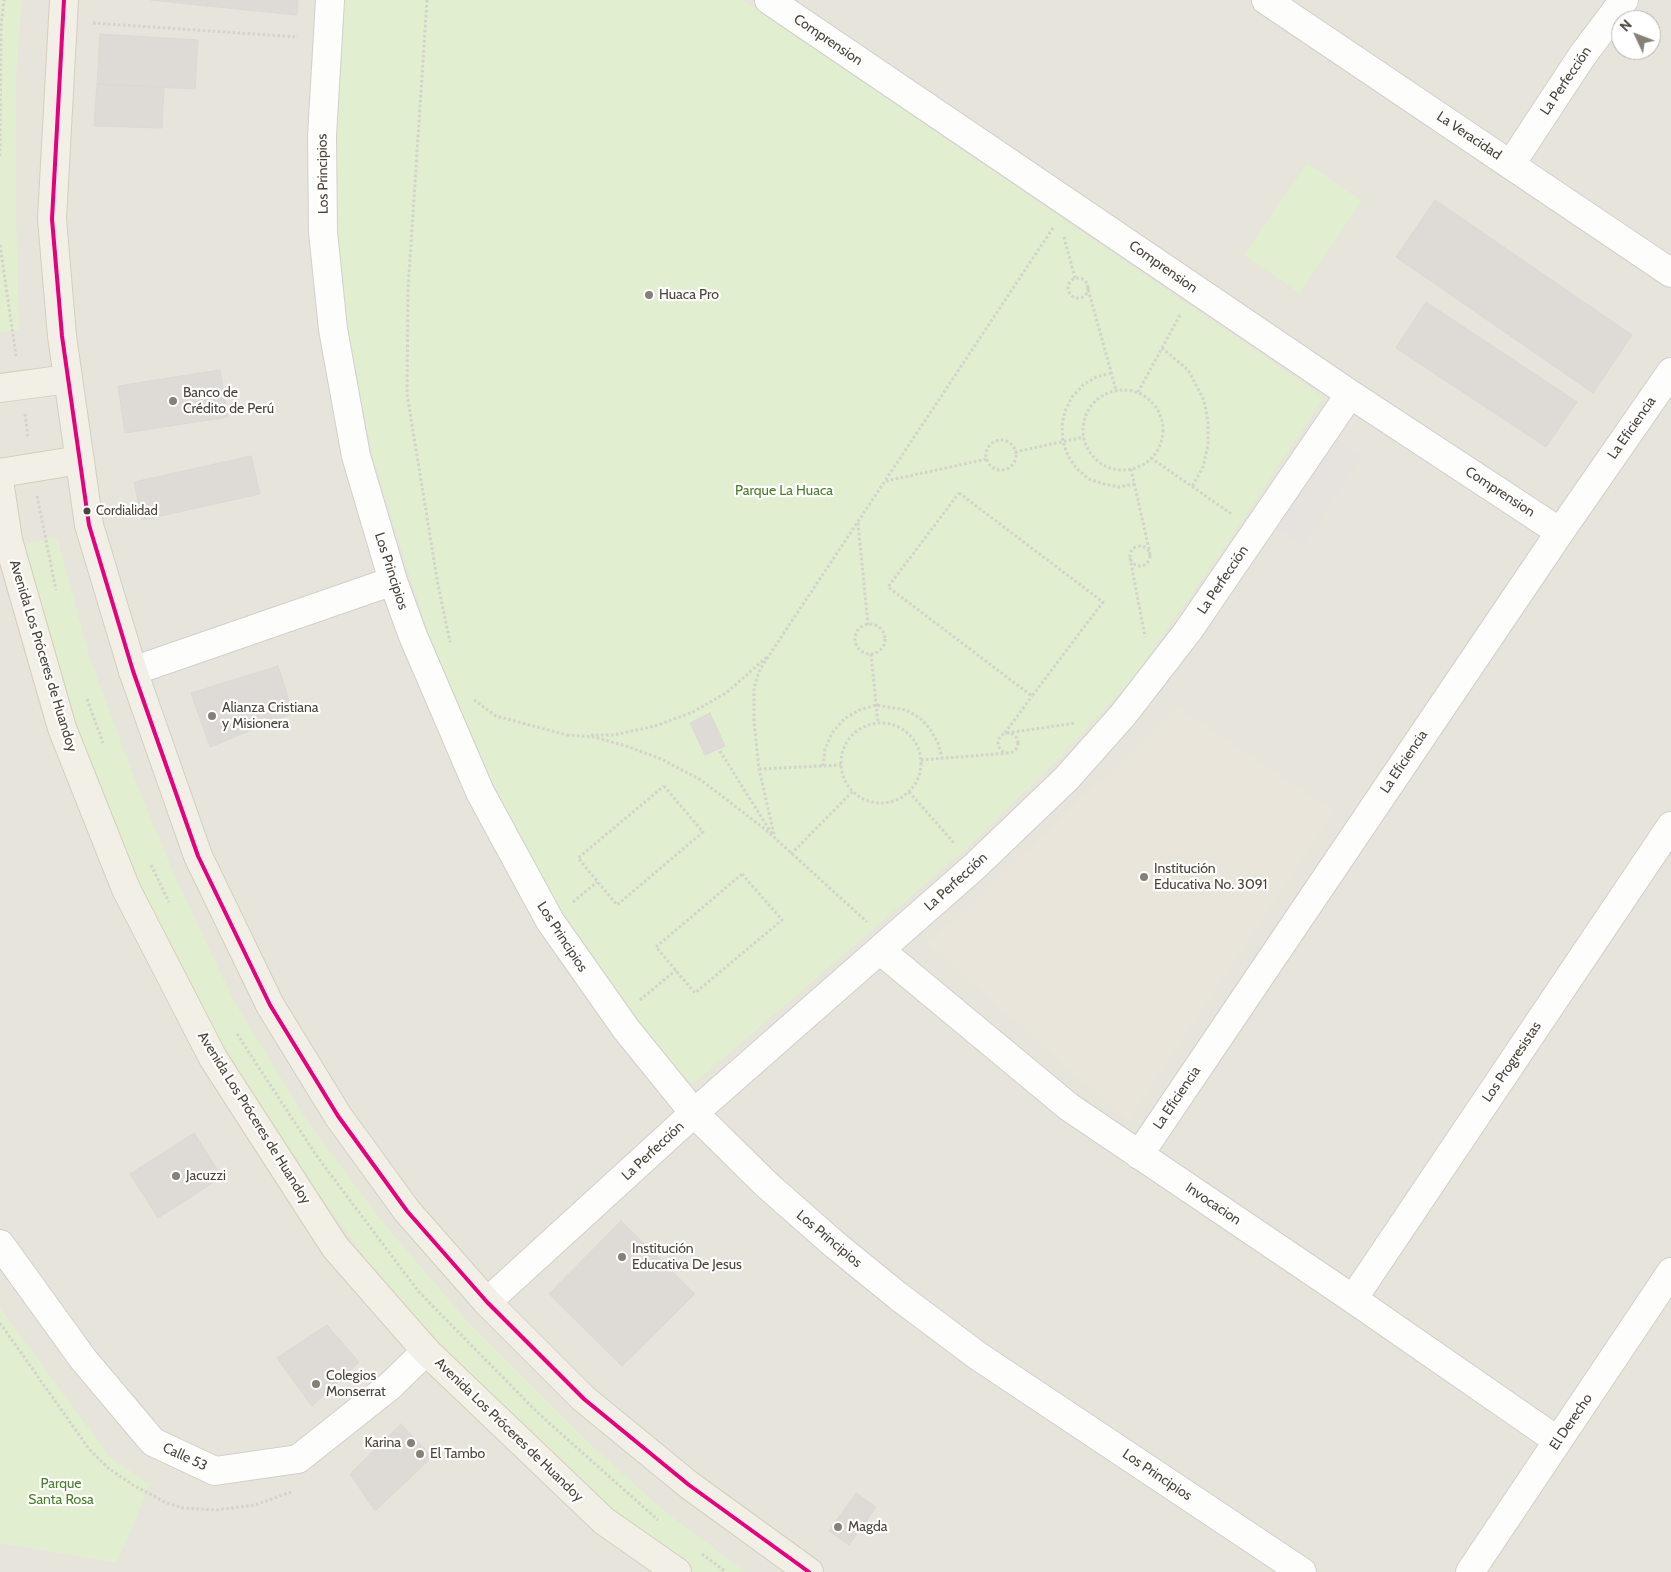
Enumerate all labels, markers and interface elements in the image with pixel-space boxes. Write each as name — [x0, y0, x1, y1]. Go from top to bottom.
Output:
north arrow — [1611, 10, 1661, 60]
street label: Comprension — [790, 11, 866, 69]
text: N — [1616, 16, 1636, 35]
street label: La Perfección — [1537, 44, 1595, 118]
street label: La Veracidad — [1433, 108, 1505, 164]
street label: Los Principios — [314, 134, 332, 214]
street label: Comprension — [1126, 237, 1200, 297]
place label: Huaca Pro — [659, 287, 719, 303]
marker: Huaca Pro — [643, 289, 655, 301]
place label: Banco de Crédito de Perú — [183, 385, 274, 418]
street label: La Eficiencia — [1604, 394, 1660, 462]
marker: Banco de Crédito de Perú — [167, 395, 179, 407]
street label: Comprension — [1462, 463, 1538, 521]
park label: Parque La Huaca — [735, 483, 833, 499]
place label: Cordialidad — [96, 503, 158, 519]
marker: Cordialidad — [82, 506, 92, 516]
street label: Los Principios — [371, 530, 411, 612]
street label: La Perfección — [1194, 543, 1252, 617]
street label: Avenida Los Próceres de Huandoy — [6, 558, 80, 754]
place label: Alianza Cristiana y Misionera — [222, 700, 318, 732]
marker: Alianza Cristiana y Misionera — [206, 710, 218, 722]
street label: La Eficiencia — [1377, 727, 1431, 797]
street label: La Perfección — [921, 849, 991, 915]
place label: Institución Educativa No. 3091 — [1154, 861, 1267, 894]
marker: Institución Educativa No. 3091 — [1138, 871, 1150, 883]
street label: Los Principios — [533, 899, 591, 975]
street label: Los Progresistas — [1479, 1019, 1545, 1105]
street label: Avenida Los Próceres de Huandoy — [194, 1029, 314, 1207]
street label: La Eficiencia — [1150, 1063, 1204, 1133]
street label: La Perfección — [618, 1118, 688, 1184]
place label: Jacuzzi — [186, 1168, 226, 1184]
marker: Jacuzzi — [170, 1170, 182, 1182]
street label: Invocacion — [1182, 1179, 1244, 1229]
street label: Los Principios — [793, 1207, 865, 1271]
place label: Institución Educativa De Jesus — [632, 1241, 742, 1274]
marker: Institución Educativa De Jesus — [616, 1251, 628, 1263]
street label: Avenida Los Próceres de Huandoy — [431, 1355, 587, 1505]
place label: Colegios Monserrat — [326, 1368, 386, 1400]
marker: Colegios Monserrat — [310, 1378, 322, 1390]
street label: El Derecho — [1546, 1391, 1596, 1453]
place label: Karina — [364, 1435, 401, 1451]
marker: Karina — [405, 1437, 417, 1449]
street label: Calle 53 — [160, 1439, 210, 1475]
place label: El Tambo — [430, 1446, 485, 1462]
street label: Los Principios — [1119, 1446, 1195, 1504]
marker: El Tambo — [414, 1448, 426, 1460]
park label: Parque Santa Rosa — [28, 1476, 94, 1508]
place label: Magda — [848, 1519, 887, 1535]
marker: Magda — [832, 1521, 844, 1533]

